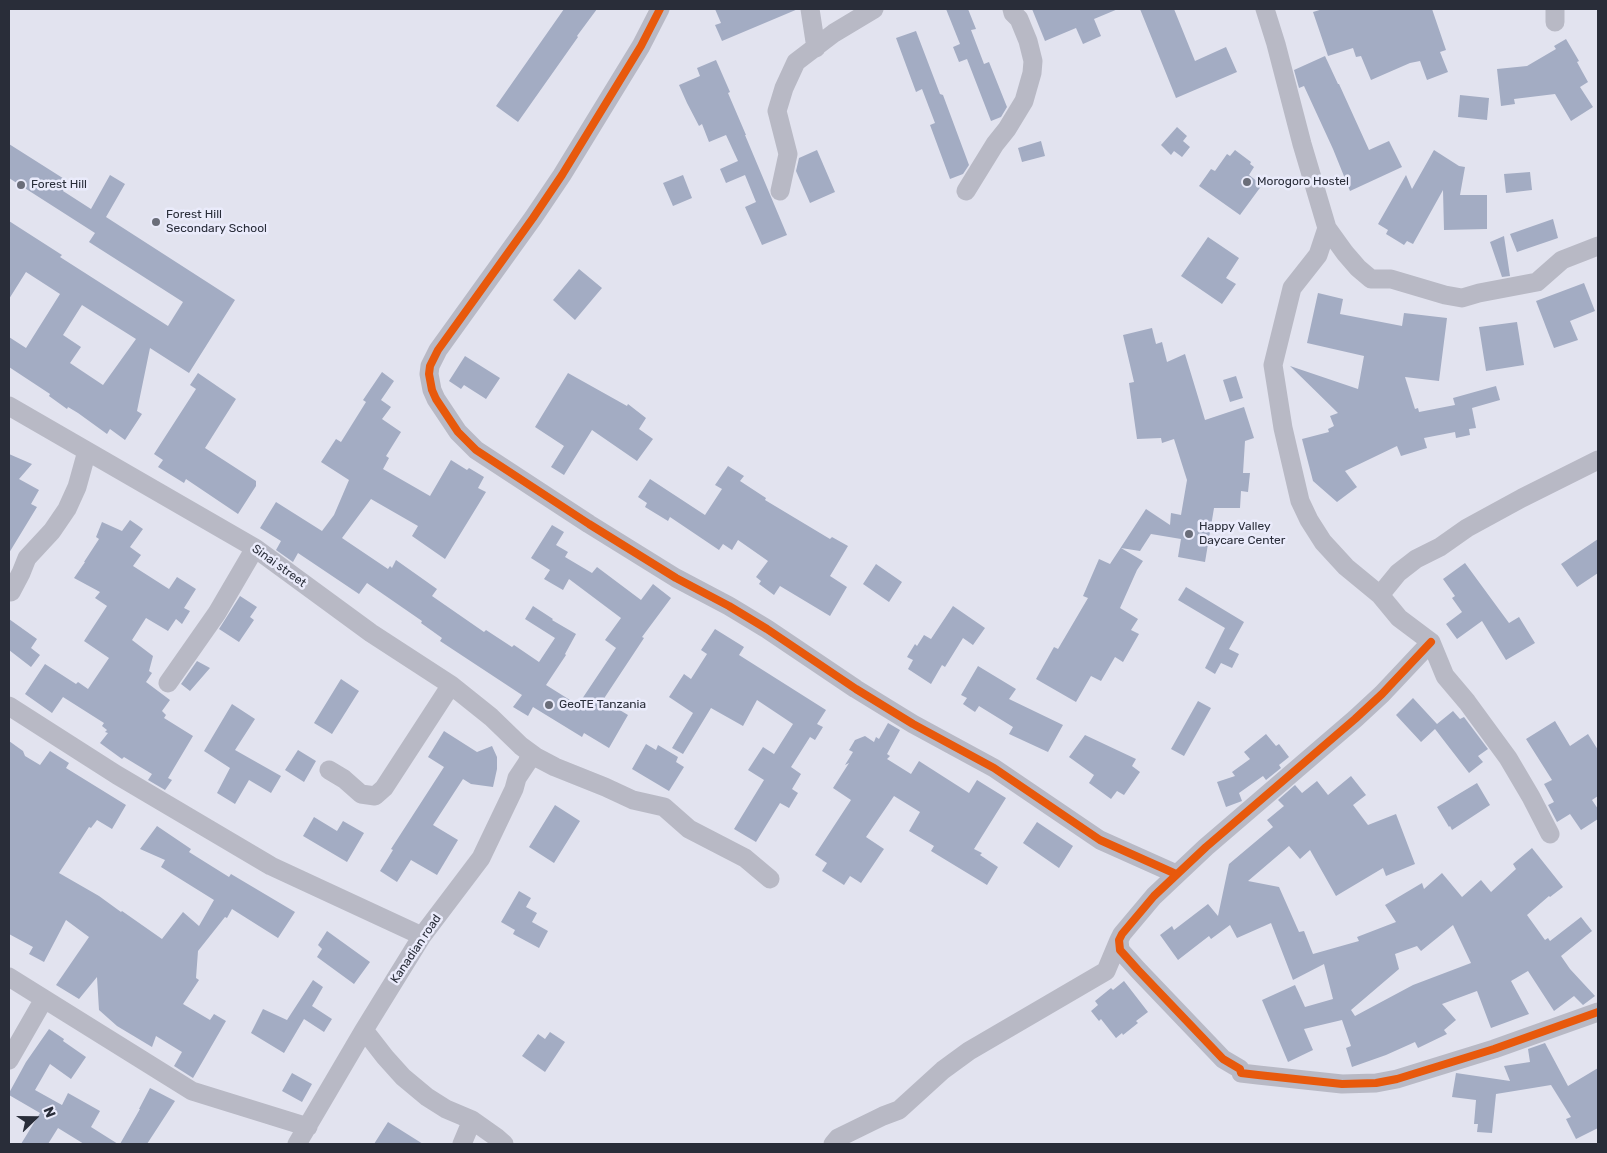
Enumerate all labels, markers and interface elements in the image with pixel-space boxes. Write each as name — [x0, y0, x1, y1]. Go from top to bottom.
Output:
place label: Morogoro Hostel — [1257, 175, 1349, 189]
marker: Morogoro Hostel — [1241, 176, 1253, 188]
place label: Forest Hill — [31, 178, 87, 192]
marker: Forest Hill — [15, 179, 27, 191]
place label: Forest Hill Secondary School — [166, 208, 267, 236]
marker: Forest Hill Secondary School — [150, 216, 162, 228]
place label: Happy Valley Daycare Center — [1199, 520, 1285, 548]
marker: Happy Valley Daycare Center — [1183, 528, 1195, 540]
street label: Sinai street — [249, 542, 309, 590]
place label: GeoTE Tanzania — [559, 698, 646, 712]
marker: GeoTE Tanzania — [543, 699, 555, 711]
street label: Kanadian road — [388, 912, 444, 986]
north arrow — [10, 1093, 60, 1143]
text: N — [40, 1104, 59, 1120]

